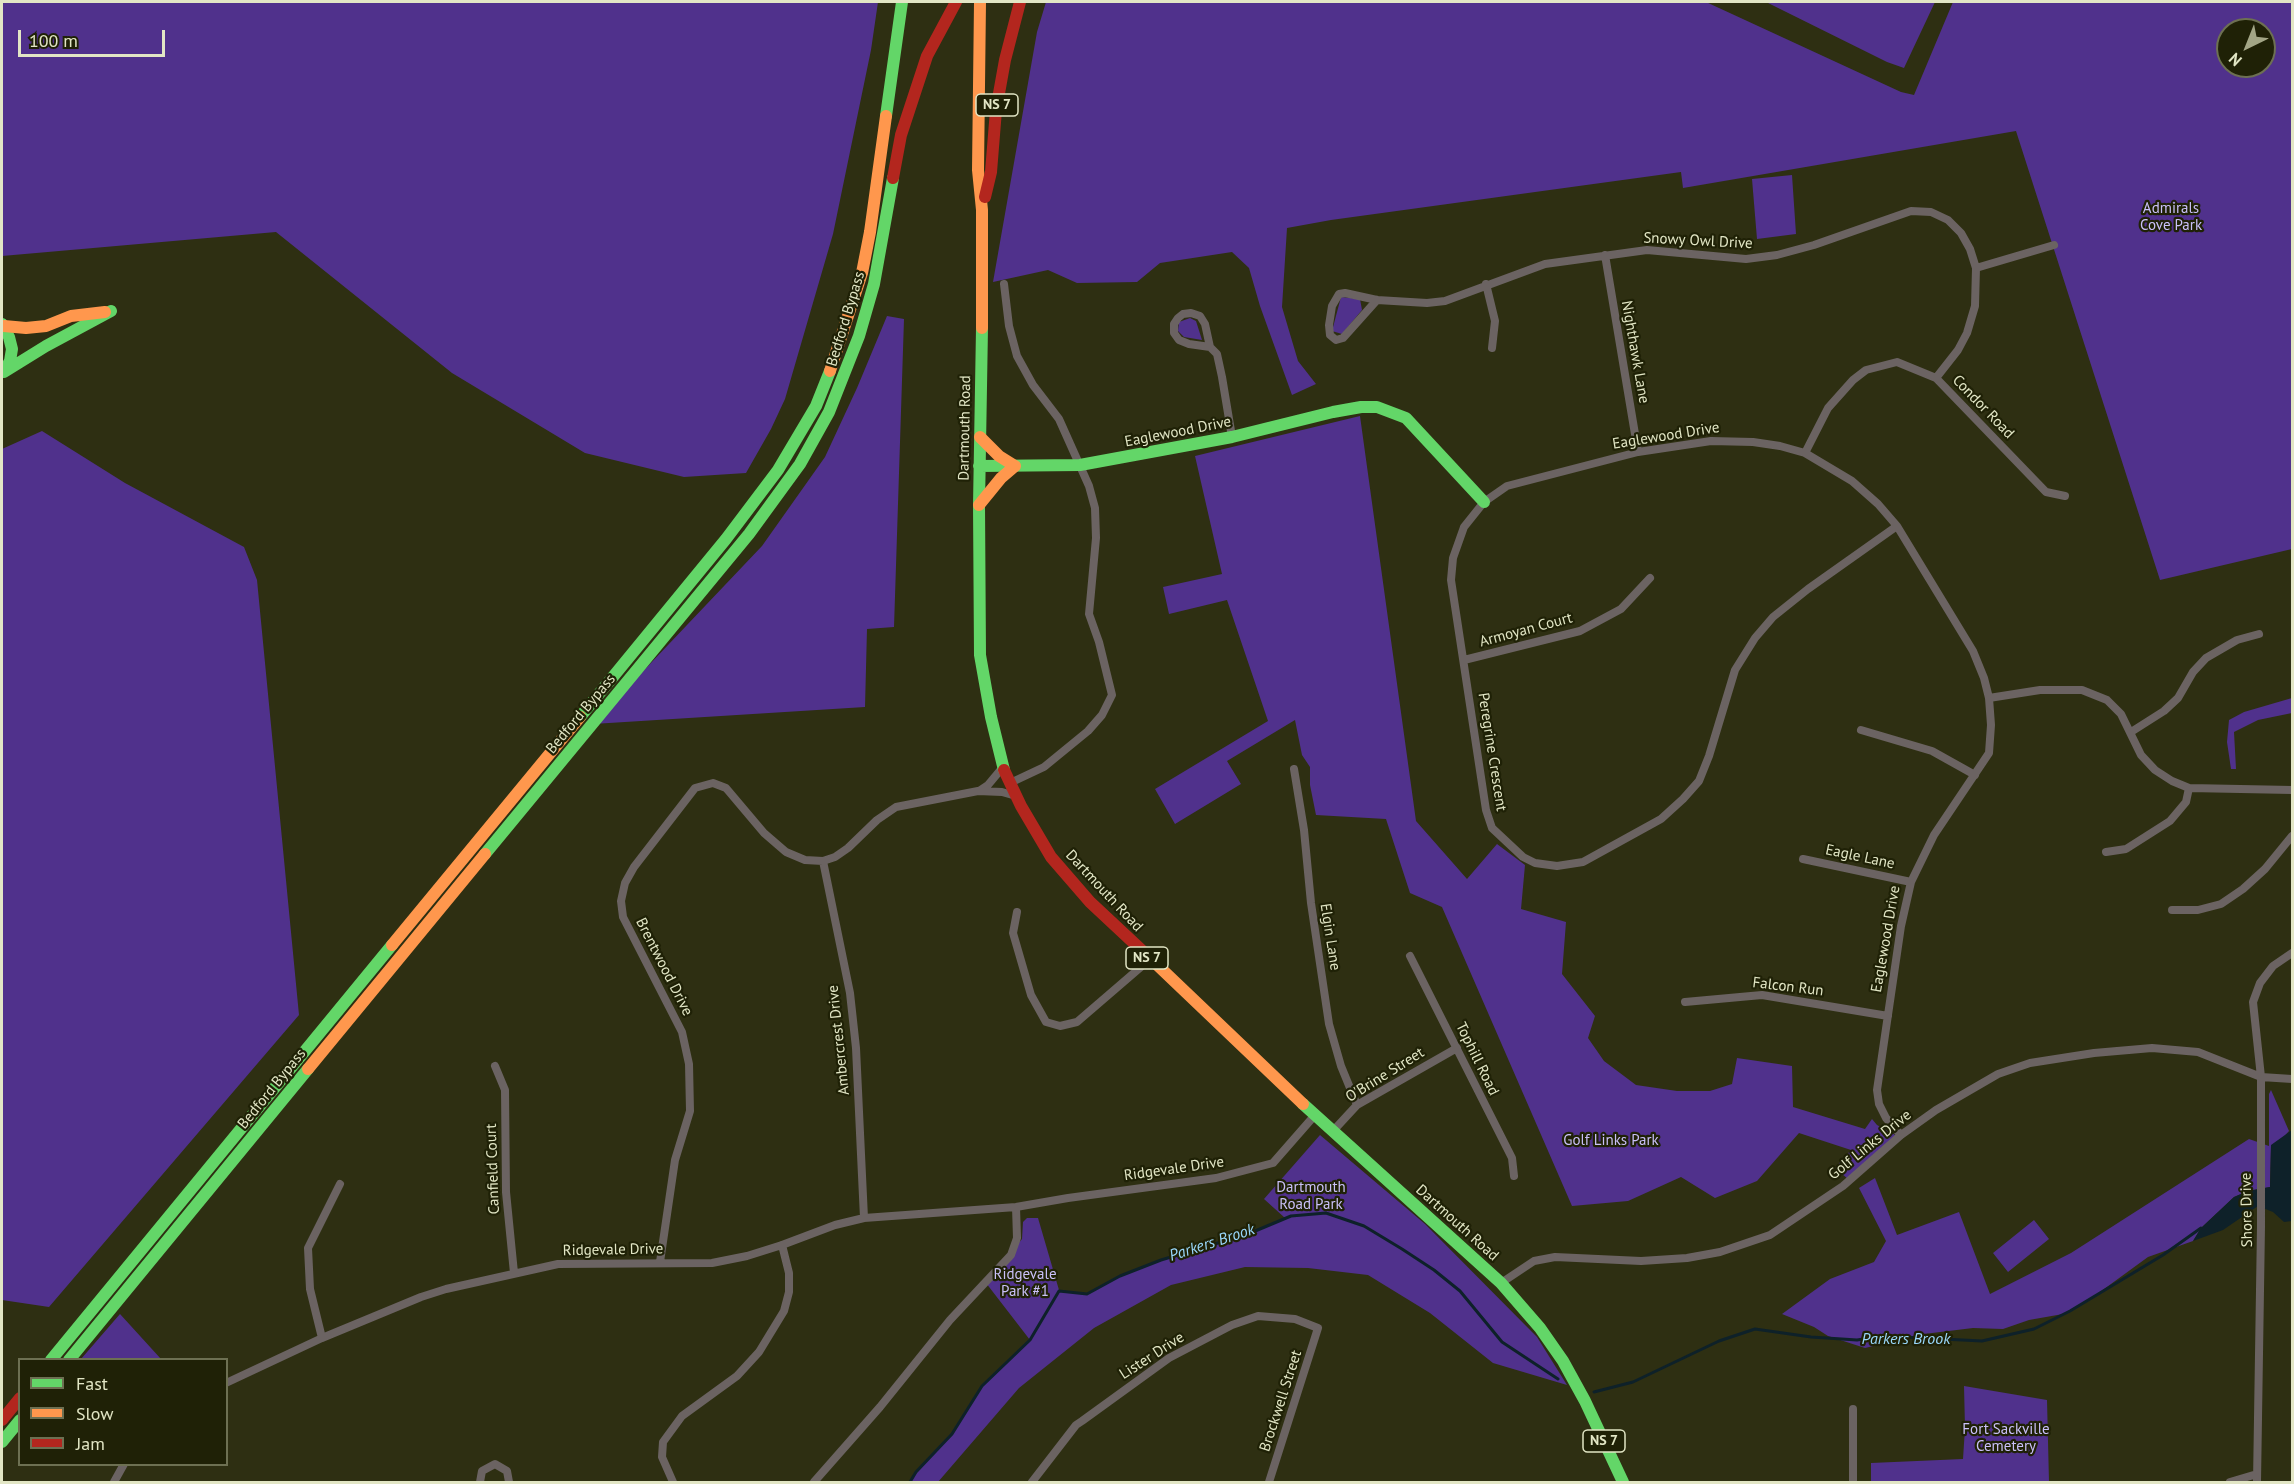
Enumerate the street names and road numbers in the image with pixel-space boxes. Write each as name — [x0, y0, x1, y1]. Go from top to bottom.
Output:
road number: NS 7 — [976, 94, 1018, 116]
street label: Snowy Owl Drive — [1643, 229, 1753, 253]
street label: Bedford Bypass — [823, 269, 869, 369]
street label: Nighthawk Lane — [1617, 299, 1653, 405]
street label: Condor Road — [1948, 372, 2018, 442]
street label: Dartmouth Road — [955, 375, 975, 481]
street label: Eaglewood Drive — [1123, 413, 1233, 451]
street label: Eaglewood Drive — [1611, 419, 1721, 453]
street label: Armoyan Court — [1478, 609, 1574, 651]
street label: Bedford Bypass — [543, 671, 619, 757]
street label: Peregrine Crescent — [1474, 691, 1510, 813]
street label: Eagle Lane — [1824, 841, 1896, 873]
street label: Dartmouth Road — [1062, 846, 1146, 936]
street label: Eaglewood Drive — [1868, 884, 1904, 994]
street label: Elgin Lane — [1316, 902, 1344, 972]
street label: Brentwood Drive — [632, 915, 696, 1019]
road number: NS 7 — [1126, 947, 1168, 969]
street label: Falcon Run — [1752, 974, 1824, 1000]
street label: Ambercrest Drive — [824, 984, 854, 1096]
street label: Tophill Road — [1452, 1019, 1502, 1099]
street label: O'Brine Street — [1343, 1044, 1427, 1106]
street label: Bedford Bypass — [234, 1045, 310, 1133]
street label: Golf Links Drive — [1825, 1106, 1915, 1184]
street label: Canfield Court — [482, 1123, 504, 1215]
street label: Ridgevale Drive — [1123, 1153, 1225, 1185]
street label: Shore Drive — [2237, 1173, 2257, 1247]
street label: Dartmouth Road — [1412, 1181, 1502, 1265]
street label: Ridgevale Drive — [563, 1240, 663, 1260]
street label: Lister Drive — [1116, 1328, 1188, 1384]
street label: Brockwell Street — [1256, 1348, 1306, 1454]
road number: NS 7 — [1583, 1430, 1625, 1452]

